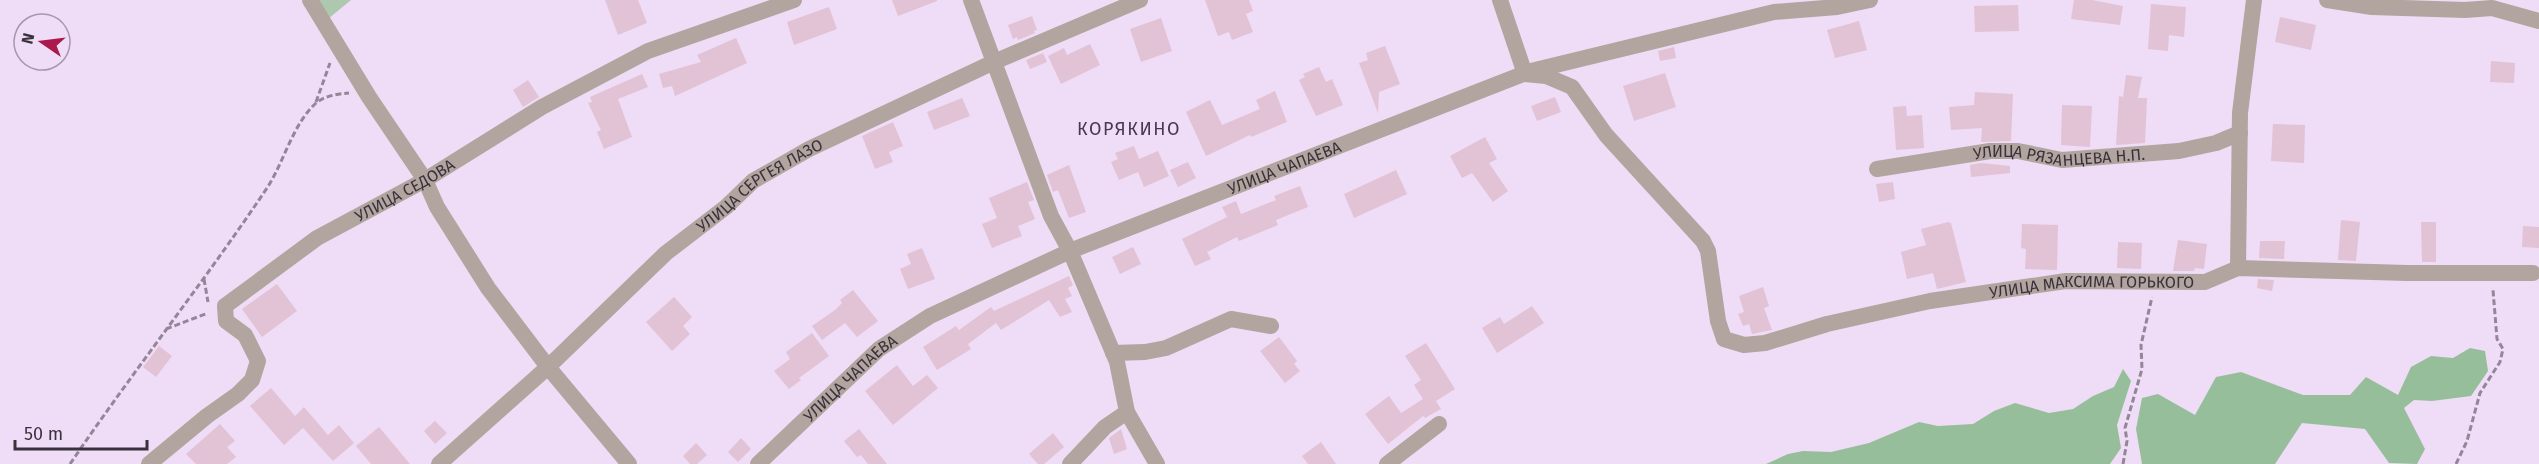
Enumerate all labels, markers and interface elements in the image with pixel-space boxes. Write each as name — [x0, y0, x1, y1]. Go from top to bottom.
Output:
north arrow — [12, 12, 72, 72]
text: N — [17, 31, 38, 46]
district label: КОРЯКИНО — [1077, 118, 1181, 140]
street label: УЛИЦА СЕРГЕЯ ЛАЗО — [693, 135, 826, 236]
street label: УЛИЦА ЧАПАЕВА — [1225, 137, 1345, 199]
street label: УЛИЦА РЯЗАНЦЕВА Н.П. — [1972, 141, 2146, 170]
street label: УЛИЦА СЕДОВА — [352, 155, 459, 226]
street label: УЛИЦА МАКСИМА ГОРЬКОГО — [1988, 272, 2194, 302]
street label: УЛИЦА ЧАПАЕВА — [800, 331, 901, 426]
scale bar — [15, 413, 147, 451]
text: 50 m — [24, 423, 63, 445]

